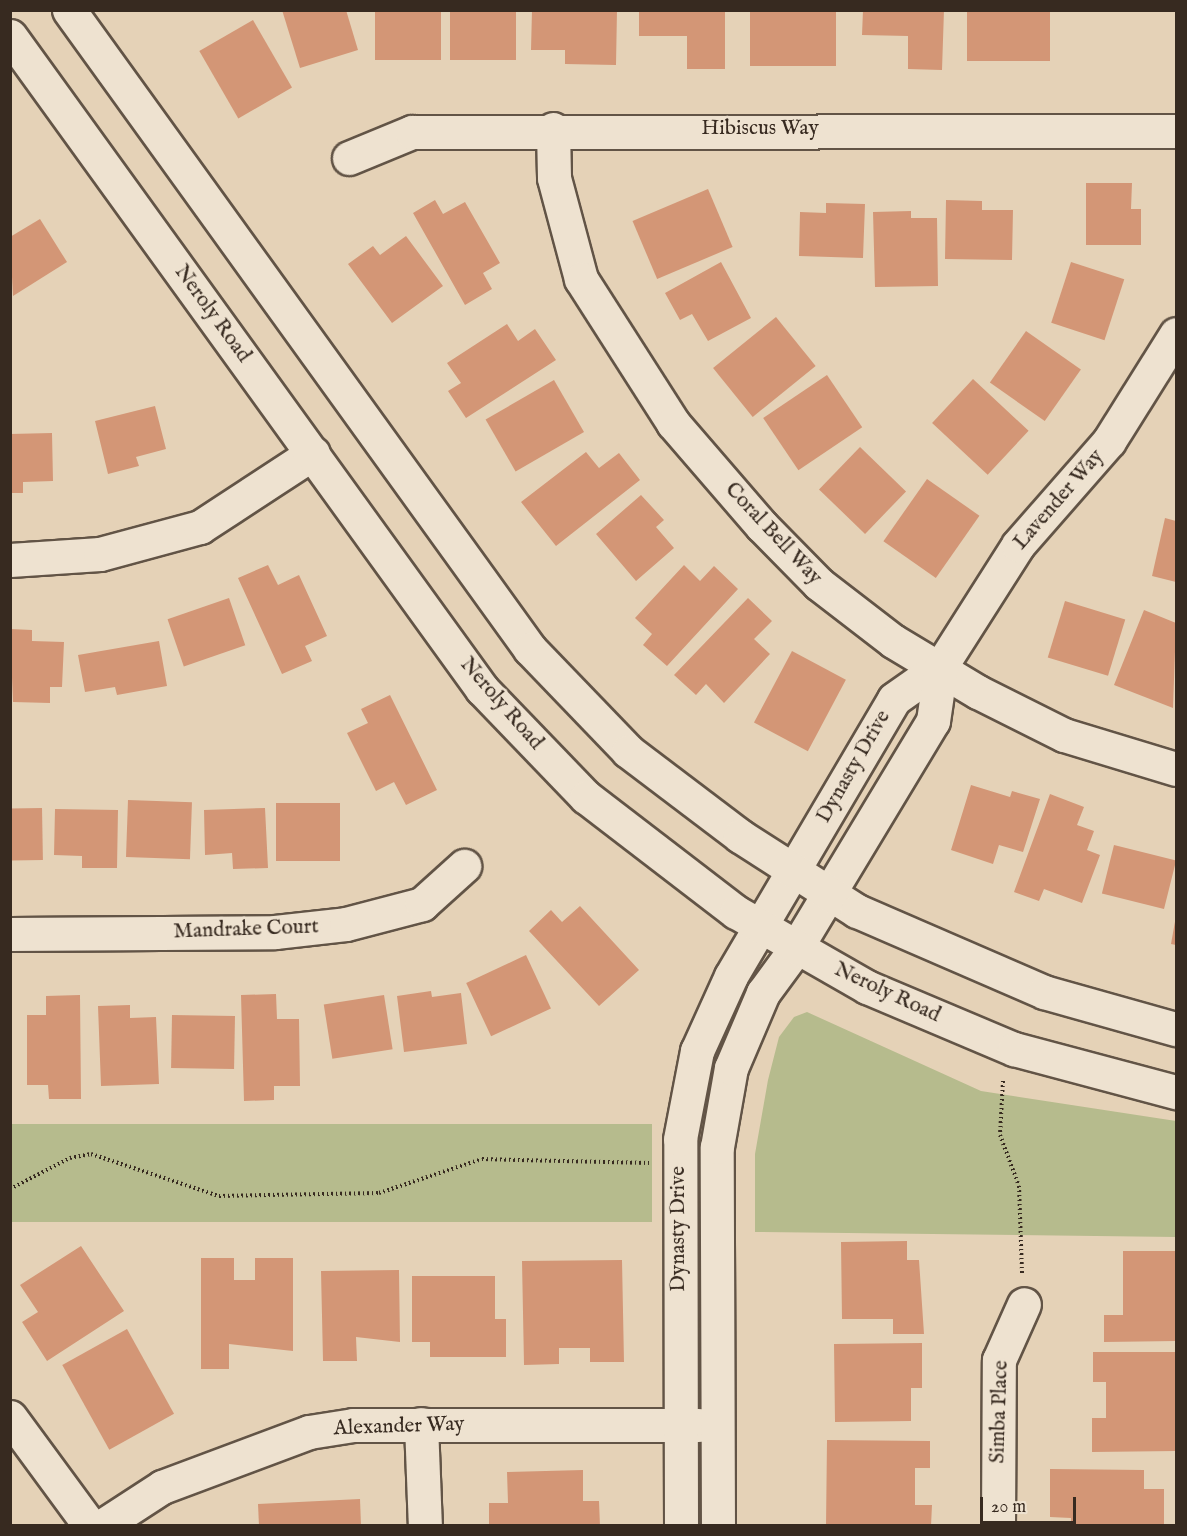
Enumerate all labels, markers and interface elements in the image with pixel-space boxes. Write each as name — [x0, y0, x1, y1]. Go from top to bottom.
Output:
street label: Hibiscus Way — [701, 116, 819, 142]
street label: Neroly Road — [168, 260, 256, 368]
street label: Lavender Way — [1009, 445, 1109, 555]
street label: Coral Bell Way — [719, 478, 827, 590]
street label: Neroly Road — [454, 653, 548, 755]
street label: Dynasty Drive — [812, 706, 896, 828]
street label: Mandrake Court — [173, 915, 319, 945]
street label: Neroly Road — [830, 957, 944, 1029]
street label: Dynasty Drive — [666, 1166, 692, 1292]
street label: Simba Place — [986, 1360, 1014, 1464]
street label: Alexander Way — [333, 1412, 465, 1442]
scale bar — [983, 1485, 1079, 1523]
text: 20 m — [991, 1496, 1026, 1519]

